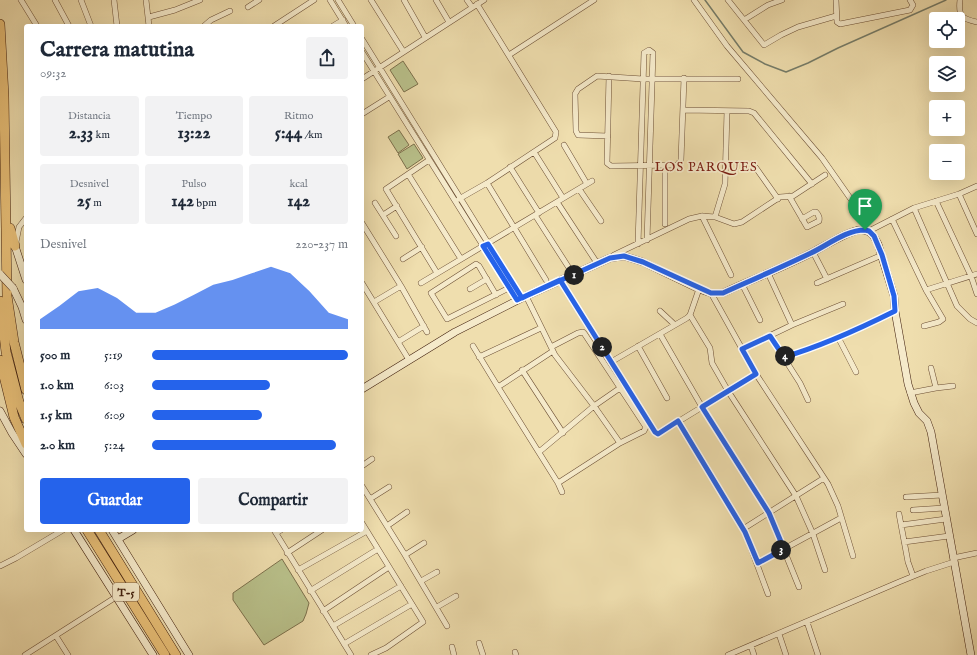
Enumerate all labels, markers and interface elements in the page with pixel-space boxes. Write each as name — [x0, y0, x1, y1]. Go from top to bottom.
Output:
map controls — [929, 12, 965, 180]
button: locate — [929, 12, 965, 48]
text: Carrera matutina — [40, 36, 194, 64]
button: share — [306, 37, 348, 79]
button: layers — [929, 56, 965, 92]
text: 09:32 — [40, 65, 66, 82]
button: + — [929, 100, 965, 136]
text: Distancia — [68, 109, 111, 123]
text: Tiempo — [176, 109, 212, 123]
text: Ritmo — [284, 109, 313, 123]
text: 2.33 — [69, 123, 93, 144]
text: 13:22 — [177, 123, 211, 144]
text: 5:44 — [275, 123, 302, 144]
text: km — [93, 128, 110, 142]
text: /km — [302, 128, 323, 142]
button: − — [929, 144, 965, 180]
district label: LOS PARQUES — [654, 159, 758, 176]
text: Desnivel — [70, 177, 109, 191]
text: Pulso — [182, 177, 206, 191]
text: kcal — [289, 177, 308, 191]
pin — [848, 189, 882, 230]
text: 25 — [77, 191, 91, 212]
text: 142 — [171, 191, 194, 212]
text: 142 — [287, 191, 310, 212]
icon: arrive — [854, 195, 876, 217]
text: m — [91, 196, 102, 210]
text: bpm — [194, 196, 217, 210]
text: Desnivel — [40, 236, 87, 253]
text: 220–237 m — [295, 236, 348, 253]
pin: 1 — [564, 265, 584, 285]
text: 1 — [572, 268, 576, 282]
pin: 2 — [592, 337, 612, 357]
text: 2 — [599, 340, 605, 354]
pin: 4 — [775, 346, 795, 366]
text: 500 m — [40, 347, 70, 364]
text: 5:19 — [104, 347, 123, 364]
text: 4 — [782, 349, 788, 363]
text: 1.0 km — [40, 377, 74, 394]
text: 6:03 — [104, 377, 124, 394]
text: 1.5 km — [40, 407, 72, 424]
text: 6:09 — [104, 407, 125, 424]
text: 2.0 km — [40, 437, 75, 454]
text: 5:24 — [104, 437, 125, 454]
button: Guardar — [40, 478, 190, 524]
button: Compartir — [198, 478, 348, 524]
pin: 3 — [771, 540, 791, 560]
text: 3 — [779, 543, 783, 557]
road number: T-5 — [113, 583, 139, 601]

